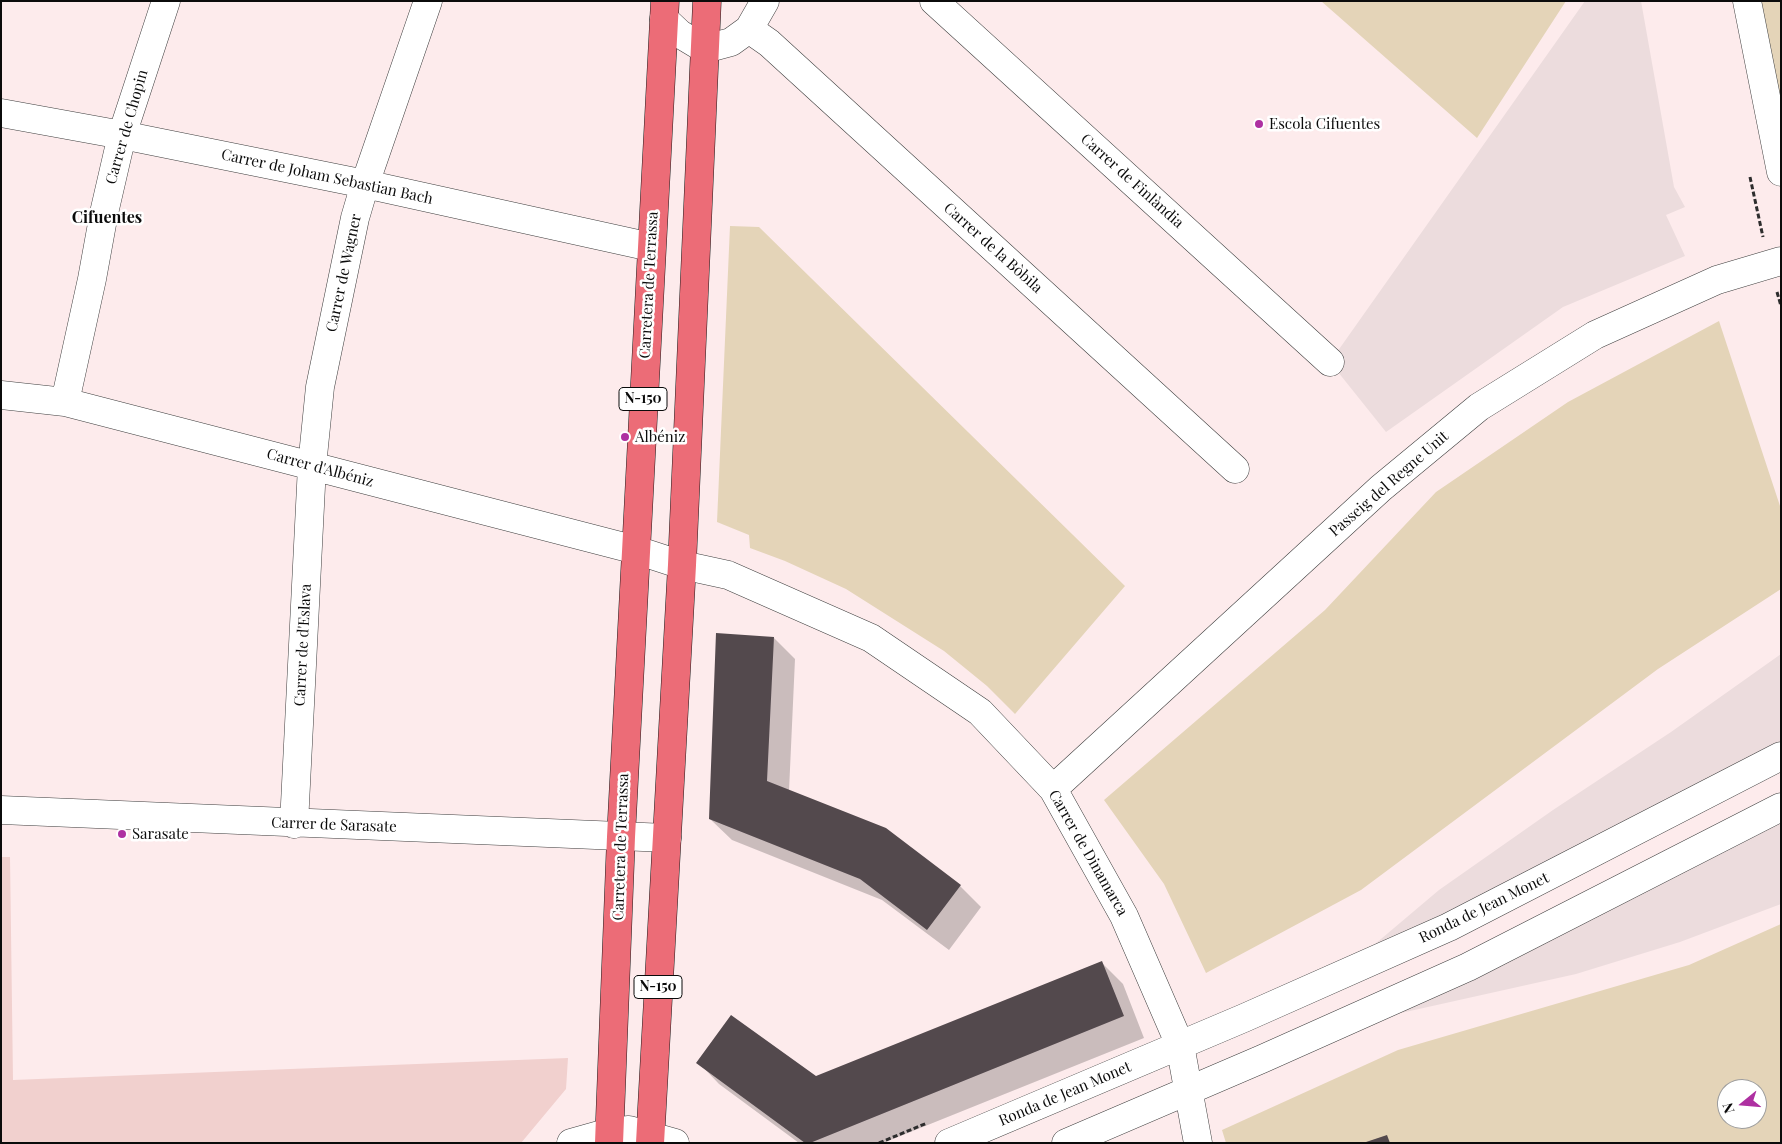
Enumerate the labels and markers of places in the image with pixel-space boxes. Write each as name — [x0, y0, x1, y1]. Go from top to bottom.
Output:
place label: Escola Cifuentes — [1269, 115, 1380, 133]
marker: Escola Cifuentes — [1253, 118, 1265, 130]
place label: Albéniz — [635, 428, 685, 446]
marker: Albéniz — [619, 431, 631, 443]
place label: Sarasate — [132, 825, 189, 843]
marker: Sarasate — [116, 828, 128, 840]

